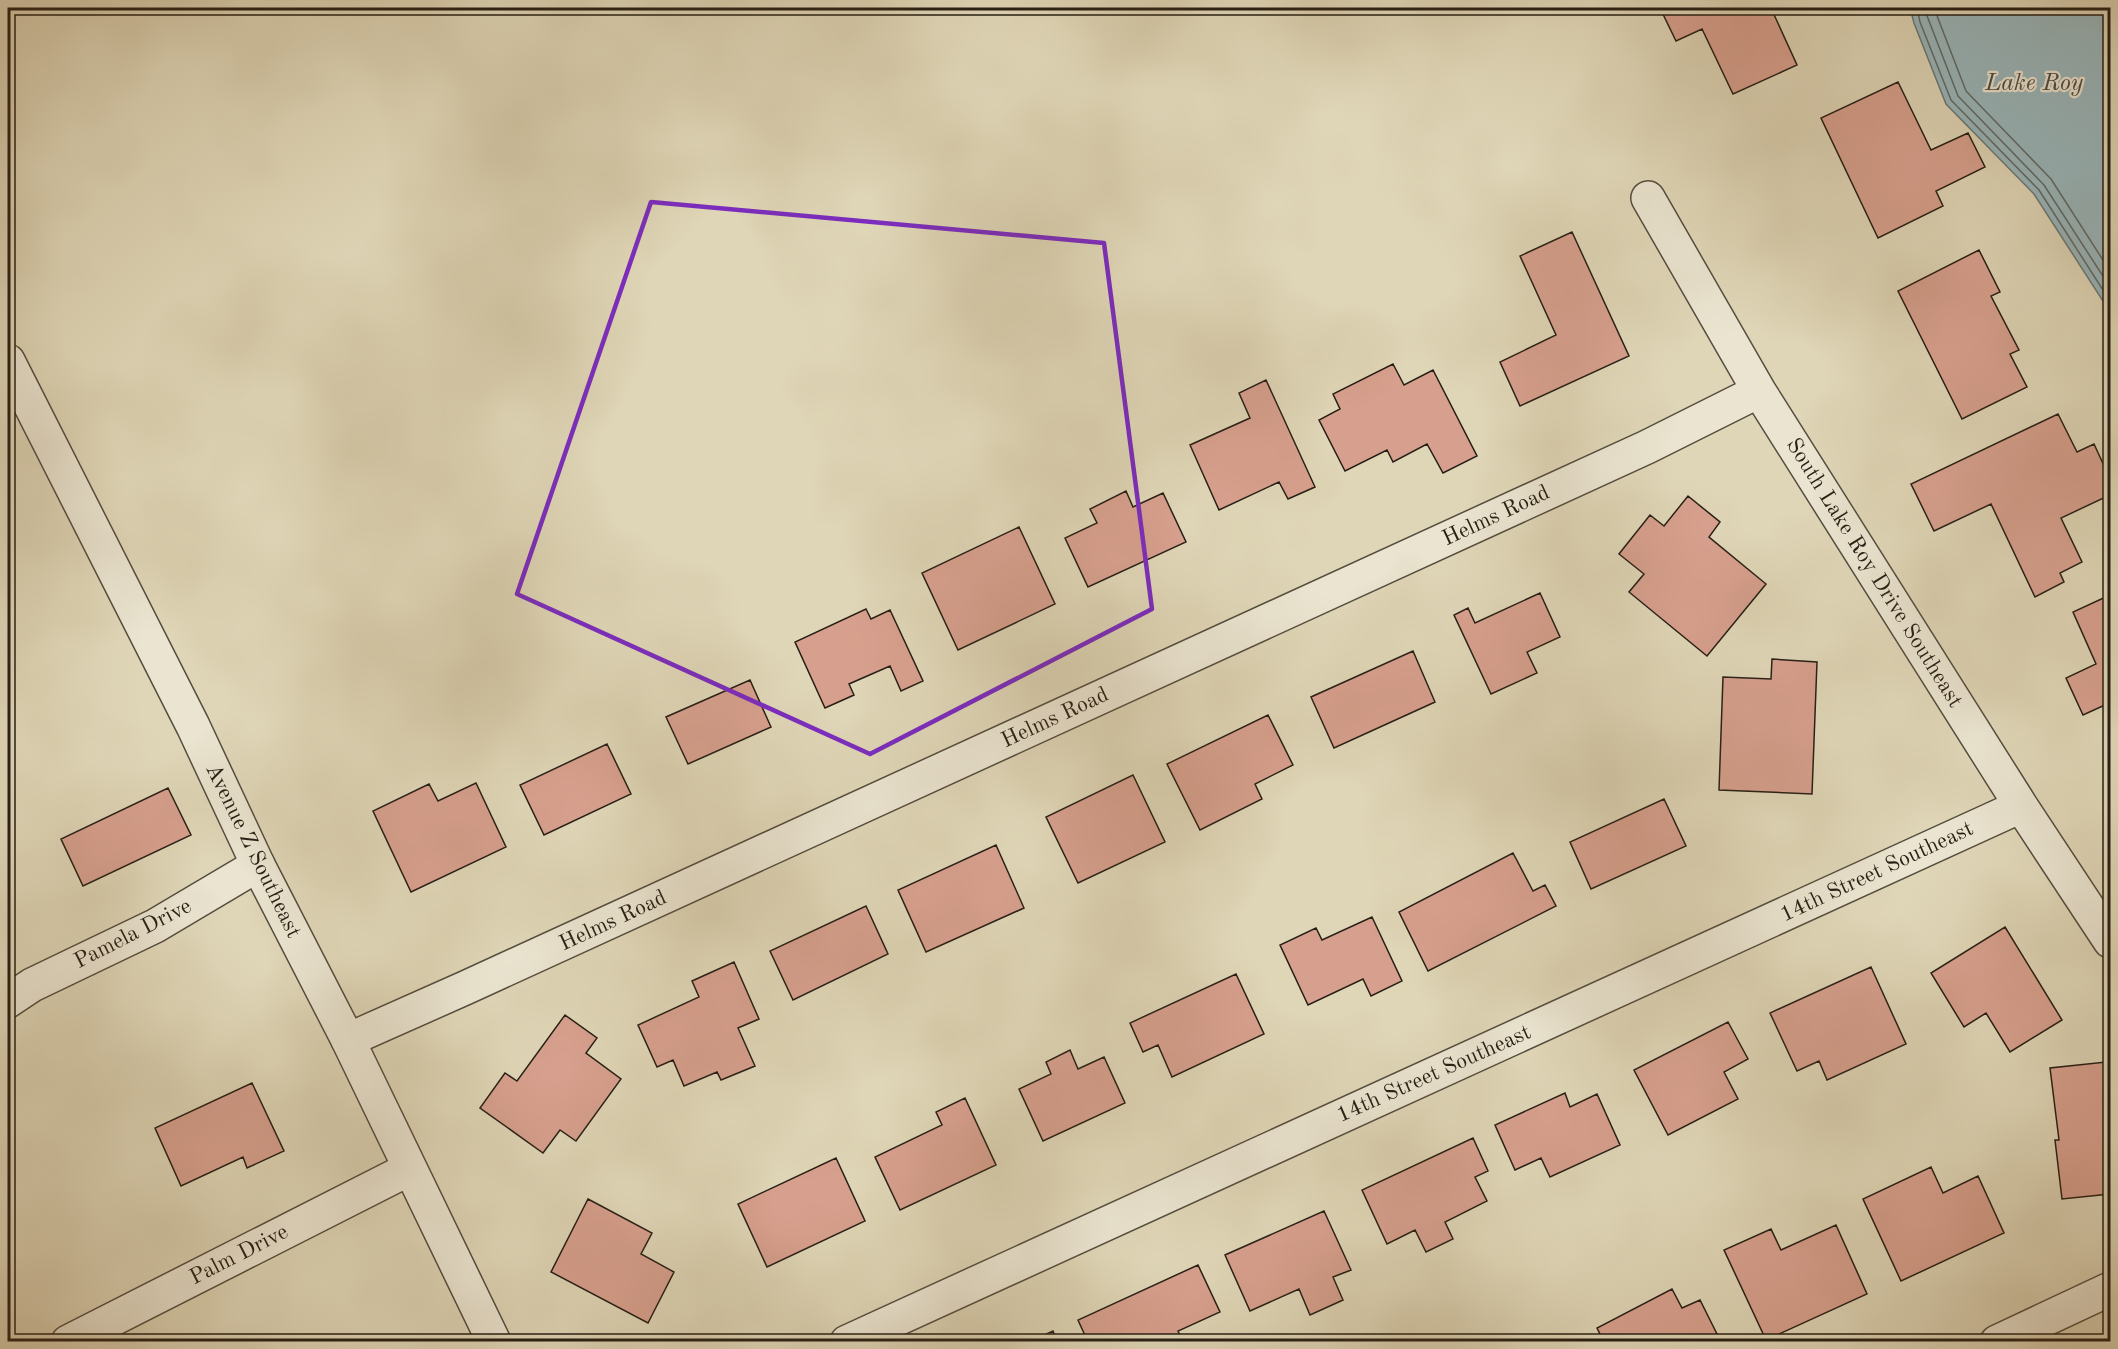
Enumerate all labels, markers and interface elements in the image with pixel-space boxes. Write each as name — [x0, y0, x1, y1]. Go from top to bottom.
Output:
water label: Lake Roy — [1984, 72, 2084, 96]
street label: South Lake Roy Drive Southeast — [1782, 434, 1966, 712]
street label: Helms Road — [1439, 482, 1553, 550]
street label: Helms Road — [998, 684, 1112, 752]
street label: Avenue Z Southeast — [201, 760, 305, 942]
street label: 14th Street Southeast — [1777, 818, 1977, 926]
street label: Helms Road — [556, 887, 670, 955]
street label: Pamela Drive — [71, 895, 195, 973]
street label: 14th Street Southeast — [1334, 1021, 1534, 1127]
street label: Palm Drive — [186, 1221, 292, 1289]

